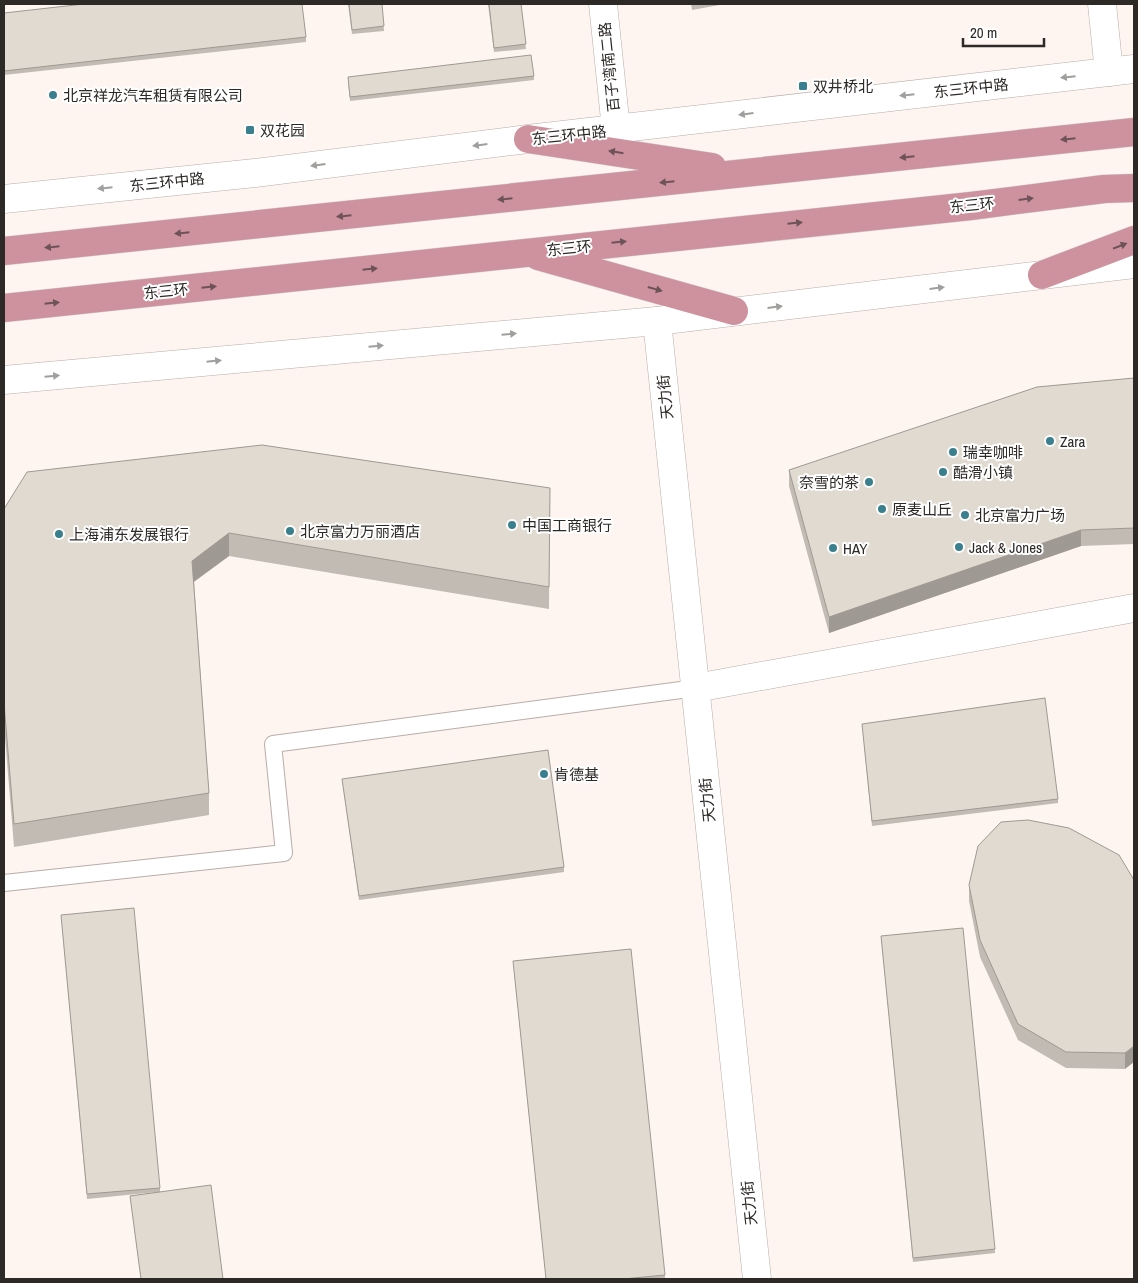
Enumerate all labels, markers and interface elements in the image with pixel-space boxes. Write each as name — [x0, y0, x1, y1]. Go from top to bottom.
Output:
scale bar — [963, 15, 1044, 47]
street label: 百子湾南二路 — [594, 21, 624, 113]
text: 20 m — [970, 22, 997, 43]
one-way arrow — [1060, 73, 1076, 81]
street label: 东三环中路 — [933, 74, 1009, 102]
place label: 双井桥北 — [813, 76, 873, 97]
marker: 双井桥北 — [797, 80, 809, 92]
place label: 北京祥龙汽车租赁有限公司 — [63, 85, 243, 106]
marker: 北京祥龙汽车租赁有限公司 — [47, 89, 59, 101]
one-way arrow — [899, 91, 915, 99]
one-way arrow — [737, 110, 753, 118]
place label: 双花园 — [260, 120, 305, 141]
street label: 东三环中路 — [531, 121, 607, 149]
marker: 双花园 — [244, 124, 256, 136]
one-way arrow — [1060, 135, 1076, 143]
one-way arrow — [471, 141, 487, 149]
one-way arrow — [607, 148, 623, 156]
one-way arrow — [899, 153, 915, 161]
one-way arrow — [310, 161, 326, 169]
street label: 东三环中路 — [129, 168, 205, 196]
one-way arrow — [659, 178, 675, 186]
one-way arrow — [96, 184, 112, 192]
street label: 东三环 — [949, 192, 995, 218]
one-way arrow — [497, 195, 513, 203]
one-way arrow — [1018, 195, 1034, 203]
one-way arrow — [336, 212, 352, 220]
one-way arrow — [787, 219, 803, 227]
one-way arrow — [174, 229, 190, 237]
street label: 东三环 — [546, 235, 592, 261]
one-way arrow — [611, 238, 627, 246]
one-way arrow — [1113, 241, 1127, 249]
one-way arrow — [43, 243, 59, 251]
one-way arrow — [362, 265, 378, 273]
street label: 东三环 — [143, 278, 189, 304]
one-way arrow — [201, 283, 217, 291]
one-way arrow — [929, 284, 945, 292]
one-way arrow — [648, 286, 663, 294]
one-way arrow — [45, 299, 61, 307]
one-way arrow — [767, 303, 783, 311]
one-way arrow — [501, 330, 517, 338]
one-way arrow — [368, 342, 384, 350]
one-way arrow — [206, 357, 222, 365]
one-way arrow — [45, 372, 61, 380]
street label: 天力街 — [652, 374, 678, 420]
place label: Zara — [1060, 431, 1085, 452]
marker: Zara — [1044, 435, 1056, 447]
place label: 瑞幸咖啡 — [963, 442, 1023, 463]
marker: 瑞幸咖啡 — [947, 446, 959, 458]
place label: 酷滑小镇 — [953, 462, 1013, 483]
marker: 酷滑小镇 — [937, 466, 949, 478]
place label: 奈雪的茶 — [799, 472, 859, 493]
marker: 奈雪的茶 — [863, 476, 875, 488]
place label: 原麦山丘 — [892, 499, 952, 520]
marker: 原麦山丘 — [876, 503, 888, 515]
place label: 北京富力广场 — [975, 505, 1065, 526]
marker: 北京富力广场 — [959, 509, 971, 521]
place label: 中国工商银行 — [522, 515, 612, 536]
marker: 中国工商银行 — [506, 519, 518, 531]
place label: 北京富力万丽酒店 — [300, 521, 420, 542]
place label: 上海浦东发展银行 — [69, 524, 189, 545]
marker: 北京富力万丽酒店 — [284, 525, 296, 537]
marker: 上海浦东发展银行 — [53, 528, 65, 540]
place label: Jack & Jones — [969, 537, 1042, 558]
place label: HAY — [843, 538, 868, 559]
marker: Jack & Jones — [953, 541, 965, 553]
marker: HAY — [827, 542, 839, 554]
place label: 肯德基 — [554, 764, 599, 785]
marker: 肯德基 — [538, 768, 550, 780]
street label: 天力街 — [694, 777, 720, 823]
street label: 天力街 — [736, 1180, 762, 1226]

